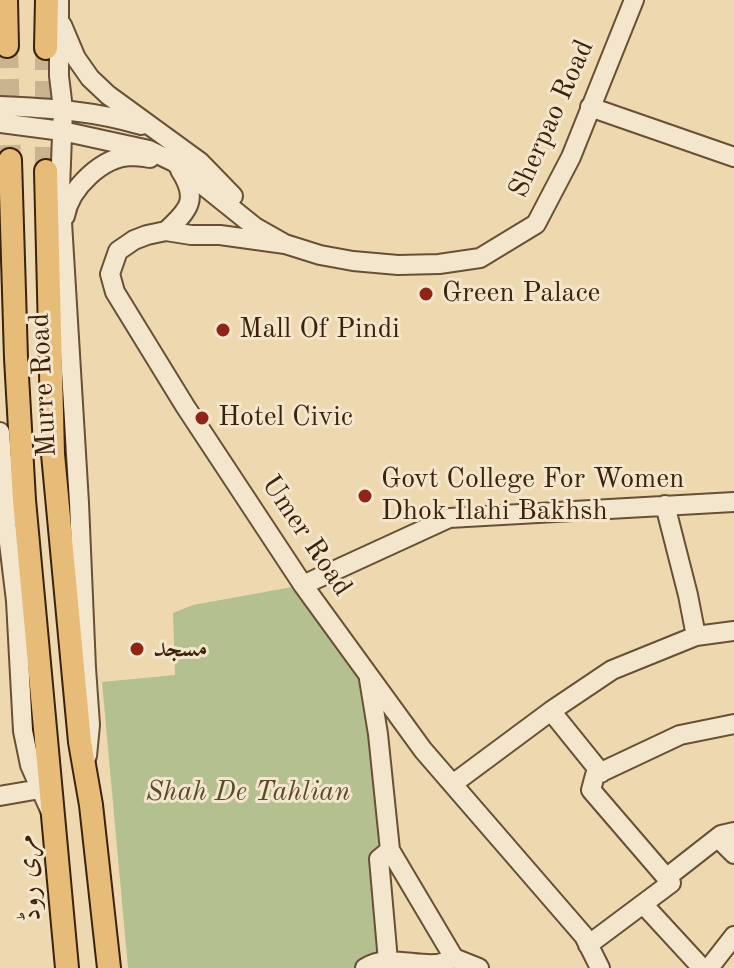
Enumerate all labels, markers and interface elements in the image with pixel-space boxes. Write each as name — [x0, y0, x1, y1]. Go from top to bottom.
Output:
street label: Sherpao Road — [502, 35, 602, 203]
place label: Green Palace — [442, 277, 600, 311]
marker: Green Palace — [417, 285, 435, 303]
street label: Murre Road — [23, 312, 65, 458]
place label: Mall Of Pindi — [239, 313, 400, 347]
marker: Mall Of Pindi — [214, 321, 232, 339]
place label: Hotel Civic — [218, 401, 353, 435]
marker: Hotel Civic — [193, 409, 211, 427]
place label: Govt College For Women Dhok Ilahi Bakhsh — [381, 463, 684, 529]
street label: Umer Road — [253, 469, 359, 603]
marker: Govt College For Women Dhok Ilahi Bakhsh — [356, 487, 374, 505]
place label: مسجد — [153, 632, 208, 666]
marker: مسجد — [128, 640, 146, 658]
park label: Shah De Tahlian — [146, 776, 350, 810]
street label: مری روڈ — [8, 833, 50, 923]

